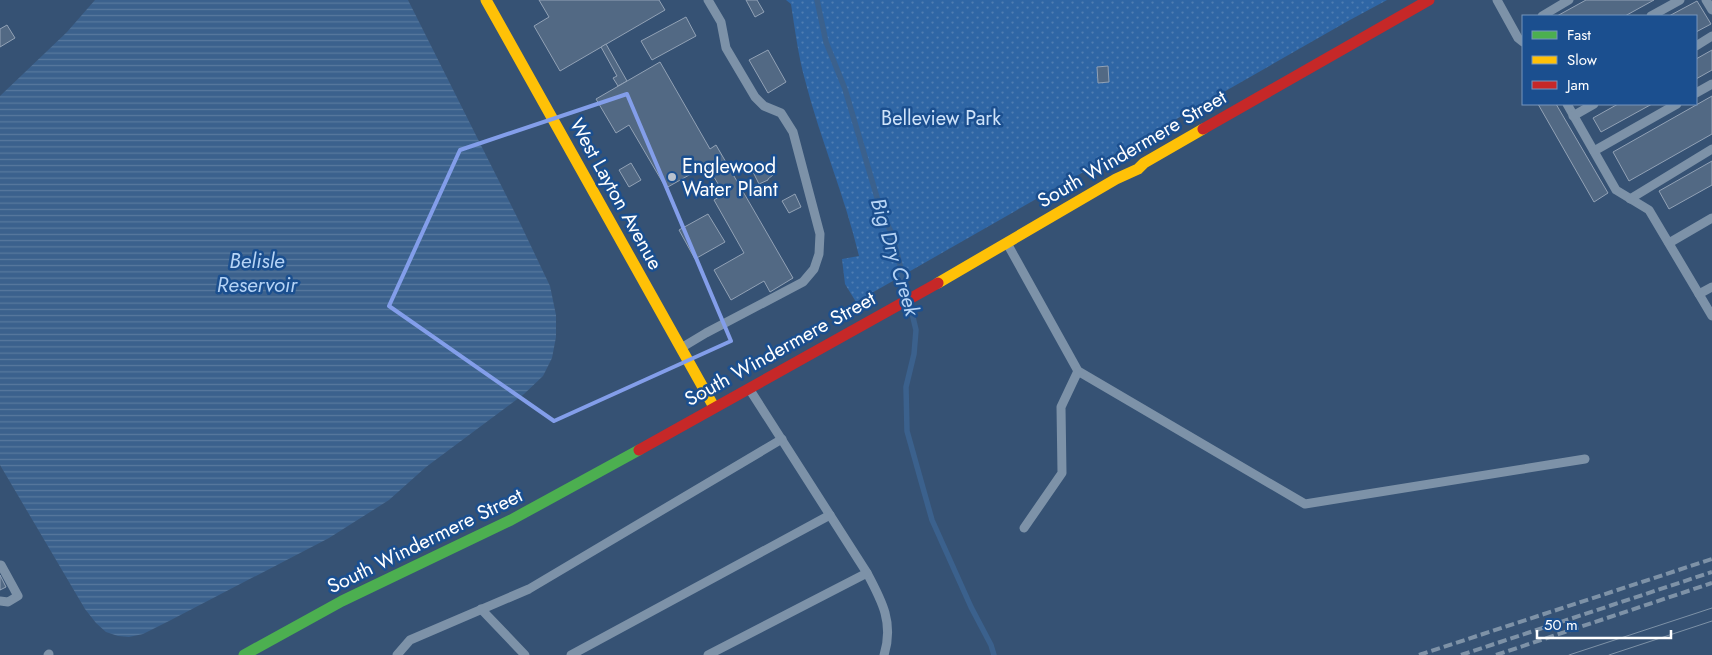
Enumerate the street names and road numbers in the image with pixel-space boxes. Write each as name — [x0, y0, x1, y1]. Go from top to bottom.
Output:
street label: South Windermere Street — [1032, 83, 1232, 215]
street label: West Layton Avenue — [562, 113, 670, 275]
street label: South Windermere Street — [679, 284, 881, 414]
street label: South Windermere Street — [322, 481, 528, 601]

